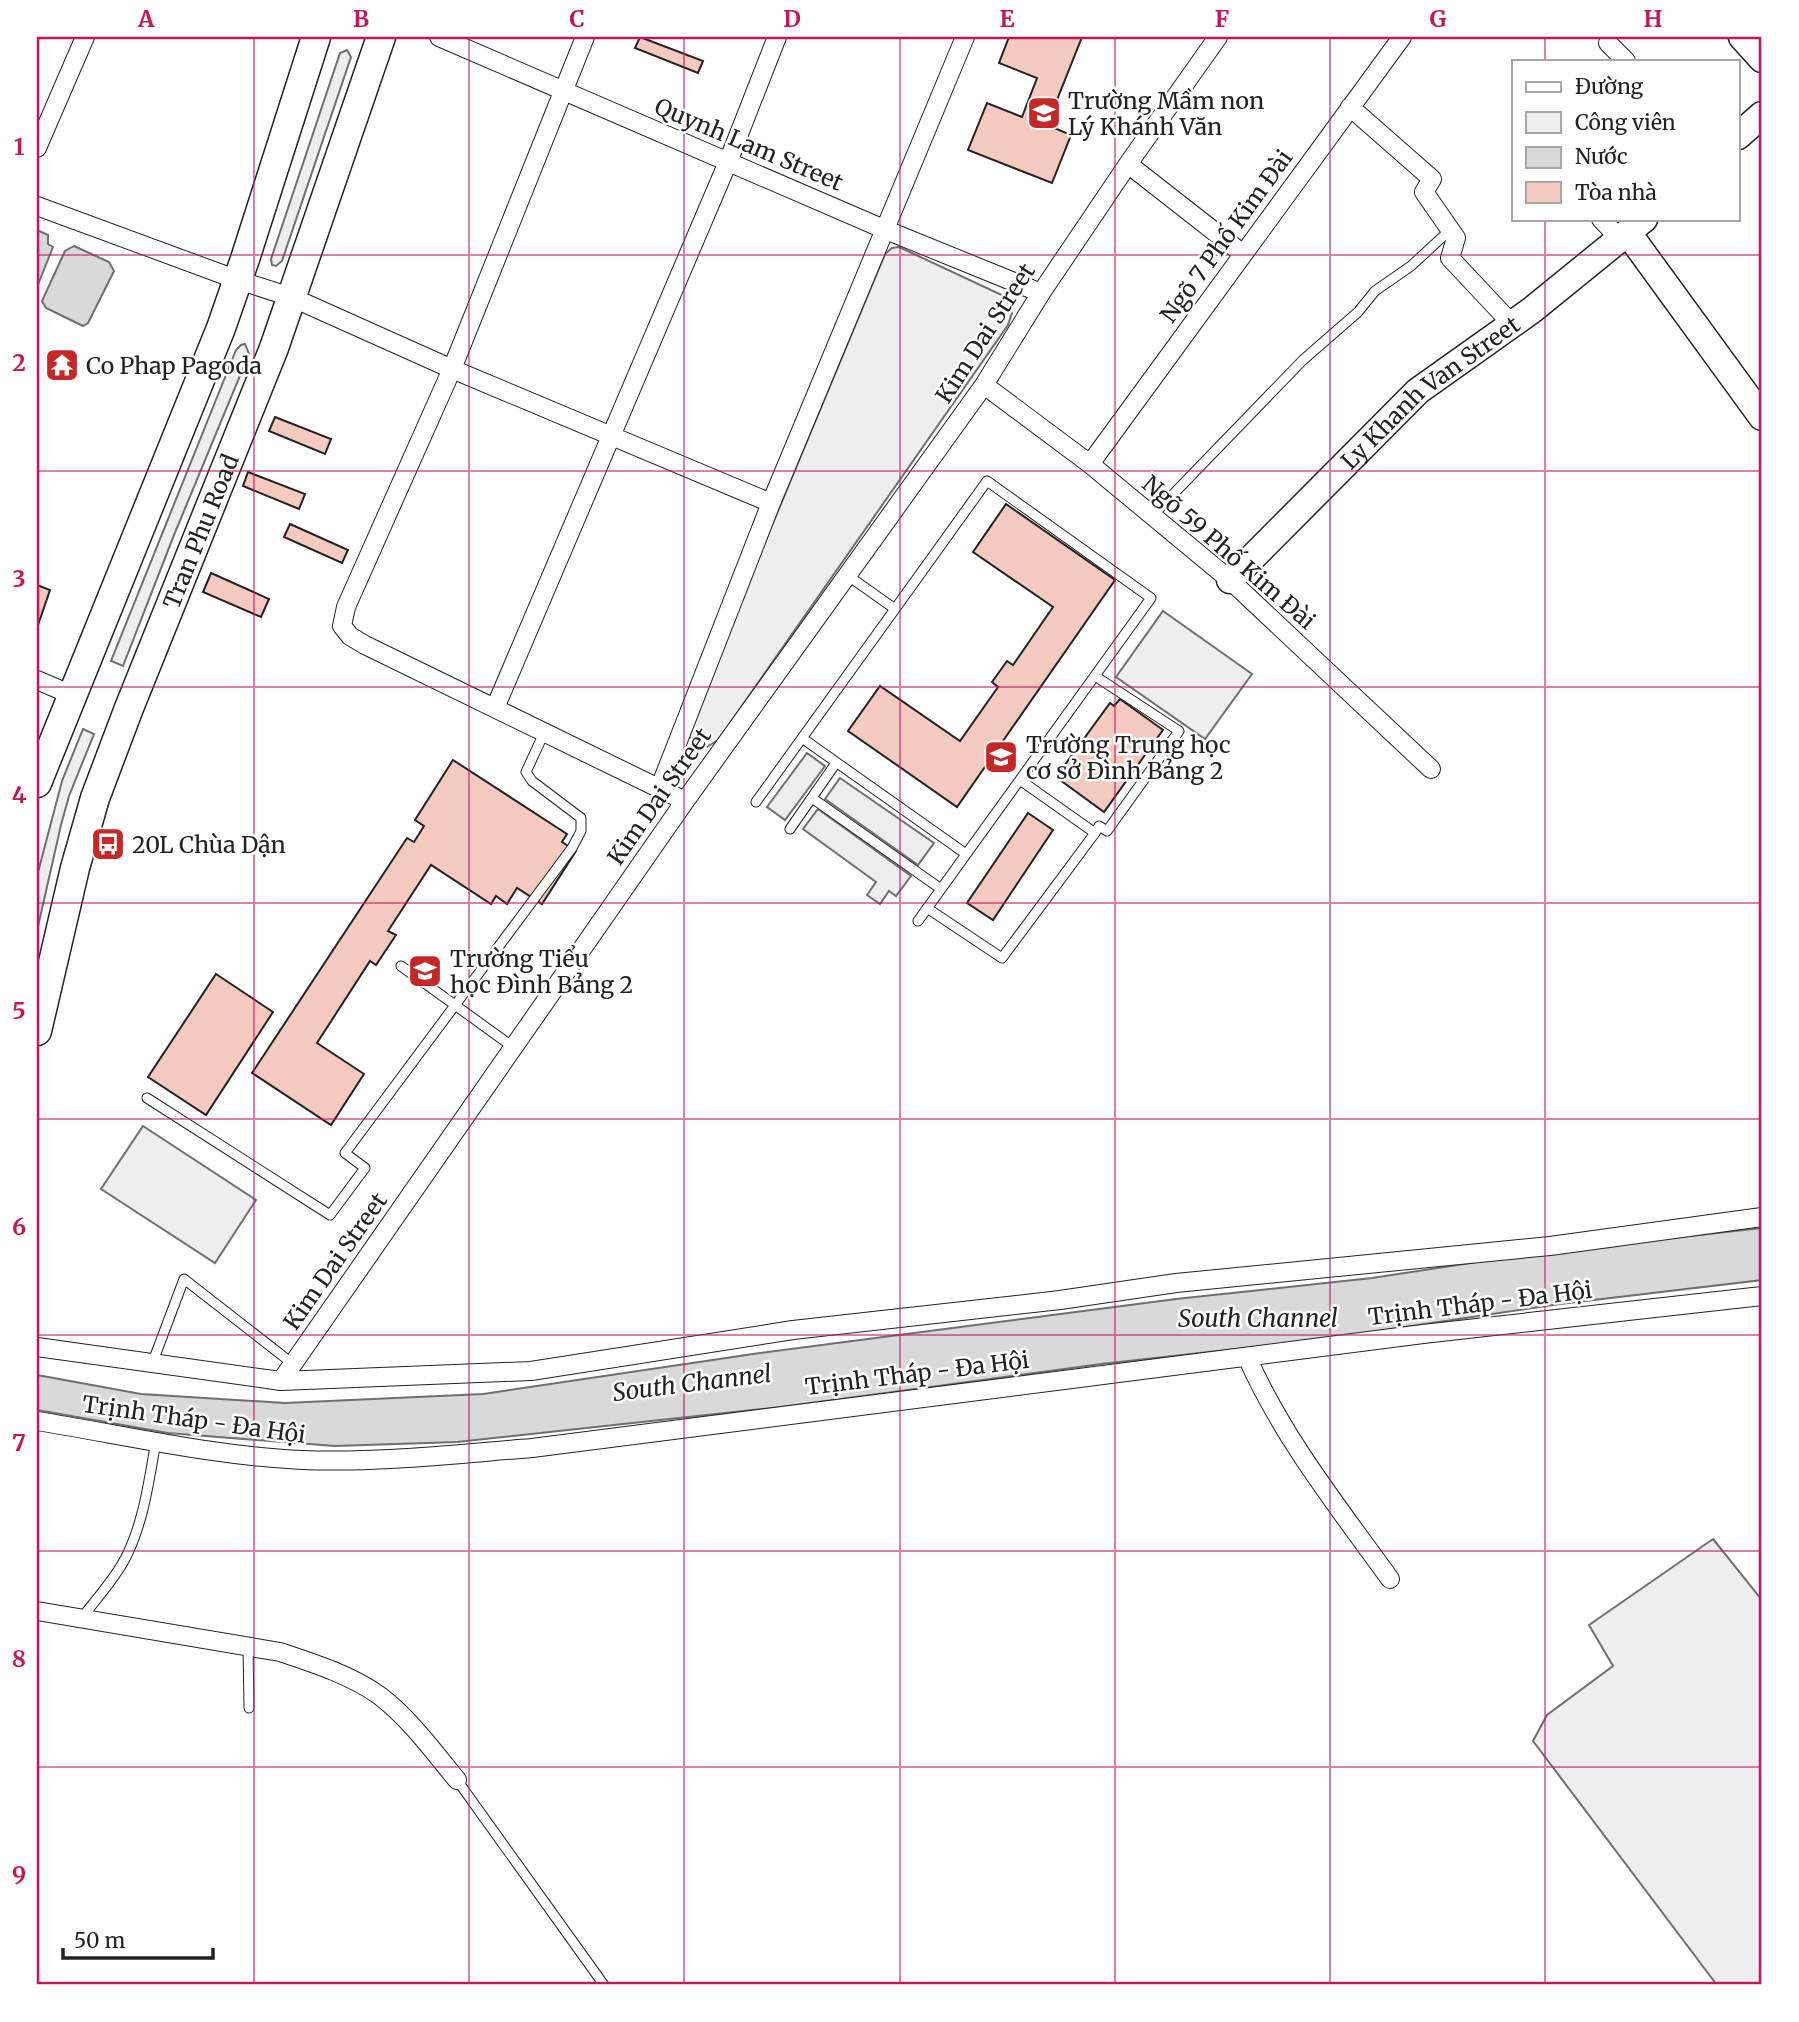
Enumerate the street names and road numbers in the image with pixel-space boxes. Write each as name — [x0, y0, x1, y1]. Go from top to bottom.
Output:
street label: Quynh Lam Street — [650, 91, 848, 197]
street label: Ngõ 7 Phố Kim Đài — [1154, 144, 1298, 328]
street label: Kim Dai Street — [929, 258, 1041, 408]
street label: Ly Khanh Van Street — [1334, 309, 1525, 475]
street label: Tran Phu Road — [156, 450, 244, 613]
street label: Ngõ 59 Phố Kim Đài — [1137, 469, 1321, 635]
street label: Kim Dai Street — [601, 722, 717, 870]
street label: Kim Dai Street — [277, 1187, 393, 1335]
street label: Trịnh Tháp - Đa Hội — [1366, 1275, 1594, 1331]
street label: Trịnh Tháp - Đa Hội — [803, 1345, 1031, 1401]
street label: Trịnh Tháp - Đa Hội — [80, 1389, 308, 1449]

